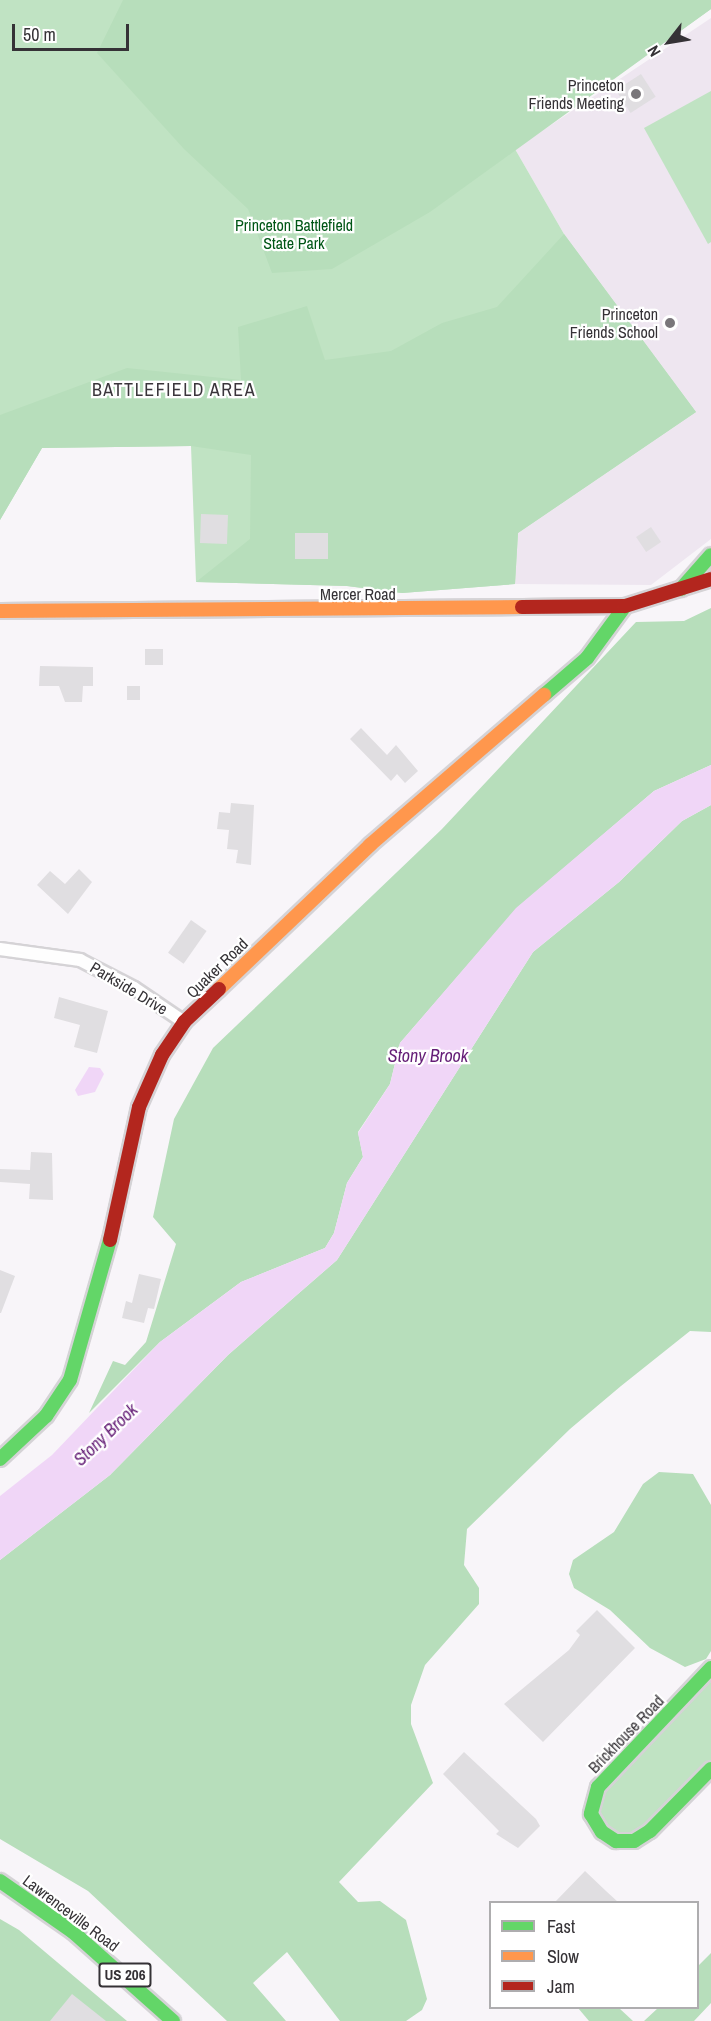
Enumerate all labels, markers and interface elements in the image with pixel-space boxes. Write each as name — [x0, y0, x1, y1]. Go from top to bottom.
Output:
scale bar — [15, 12, 132, 50]
north arrow — [639, 12, 699, 72]
text: 50 m — [23, 22, 56, 47]
text: N — [642, 42, 665, 61]
place label: Princeton Friends Meeting — [528, 75, 624, 113]
marker: Princeton Friends Meeting — [629, 87, 643, 101]
park label: Princeton Battlefield State Park — [235, 215, 353, 253]
place label: Princeton Friends School — [570, 304, 658, 342]
marker: Princeton Friends School — [663, 316, 677, 330]
district label: BATTLEFIELD AREA — [92, 379, 256, 401]
street label: Mercer Road — [320, 584, 396, 604]
street label: Quaker Road — [182, 934, 252, 1002]
street label: Parkside Drive — [87, 957, 171, 1019]
water label: Stony Brook — [388, 1045, 468, 1067]
water label: Stony Brook — [70, 1399, 142, 1471]
street label: Brickhouse Road — [584, 1691, 668, 1777]
street label: Lawrenceville Road — [19, 1871, 123, 1955]
legend — [489, 1901, 699, 2009]
text: Fast — [547, 1914, 575, 1939]
text: Slow — [547, 1944, 579, 1969]
road number: US 206 — [98, 1963, 152, 1987]
text: Jam — [547, 1974, 575, 1999]

